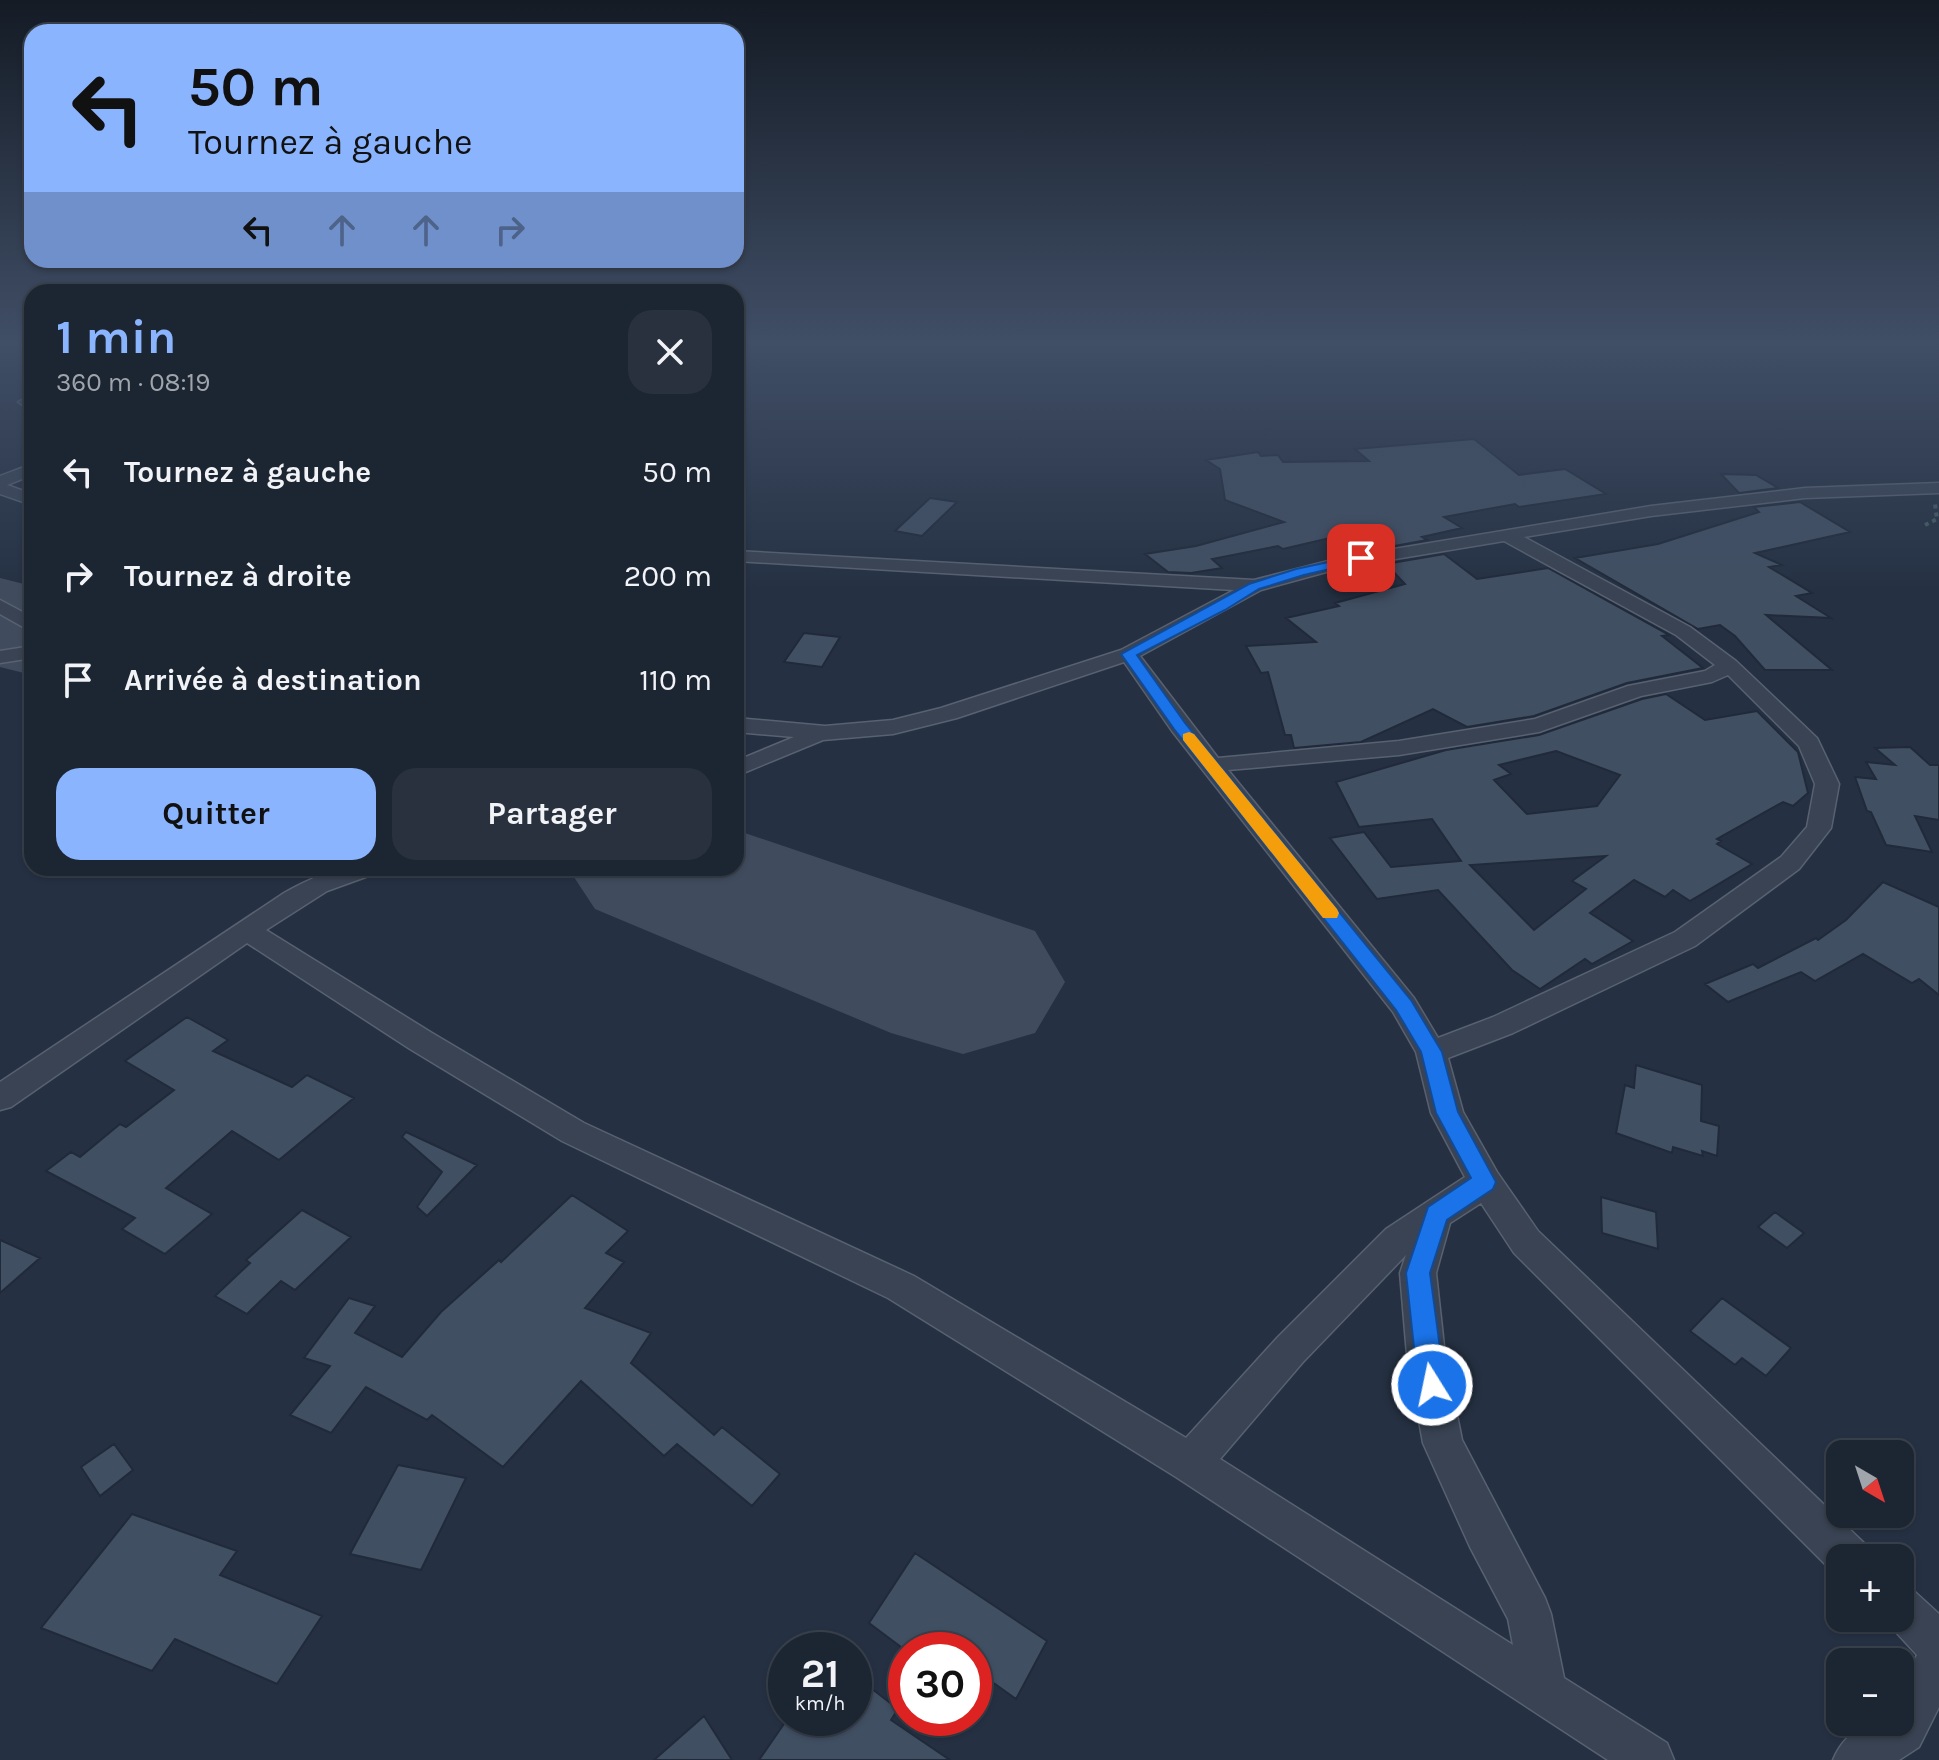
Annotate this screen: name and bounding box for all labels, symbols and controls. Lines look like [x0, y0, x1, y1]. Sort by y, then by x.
text: 50 m [188, 54, 323, 119]
icon: left [56, 56, 160, 160]
text: Tournez à gauche [188, 121, 473, 163]
icon: left [236, 208, 280, 252]
icon: ahead [320, 208, 364, 252]
icon: ahead [404, 208, 448, 252]
icon: right [488, 208, 532, 252]
text: 1 min [56, 309, 176, 365]
button: close [628, 310, 712, 394]
text: 360 m · 08:19 [56, 367, 210, 398]
icon: left [56, 450, 100, 494]
text: Tournez à gauche [124, 454, 371, 490]
text: 50 m [642, 454, 712, 490]
pin [1327, 524, 1395, 592]
icon: arrive [1339, 536, 1383, 580]
icon: right [56, 554, 100, 598]
text: Tournez à droite [124, 558, 352, 594]
text: 200 m [624, 558, 712, 594]
icon: arrive [56, 658, 100, 702]
text: Arrivée à destination [124, 662, 422, 698]
text: 110 m [639, 662, 712, 698]
button: Quitter [56, 768, 376, 860]
button: Partager [392, 768, 712, 860]
position arrow [1390, 1343, 1474, 1427]
north arrow [1826, 1440, 1914, 1528]
map controls [1826, 1440, 1914, 1736]
button: + [1826, 1544, 1914, 1632]
speed limit sign: 30 [888, 1632, 992, 1736]
button: − [1826, 1648, 1914, 1736]
text: 21 [801, 1650, 839, 1697]
text: km/h [795, 1692, 845, 1715]

